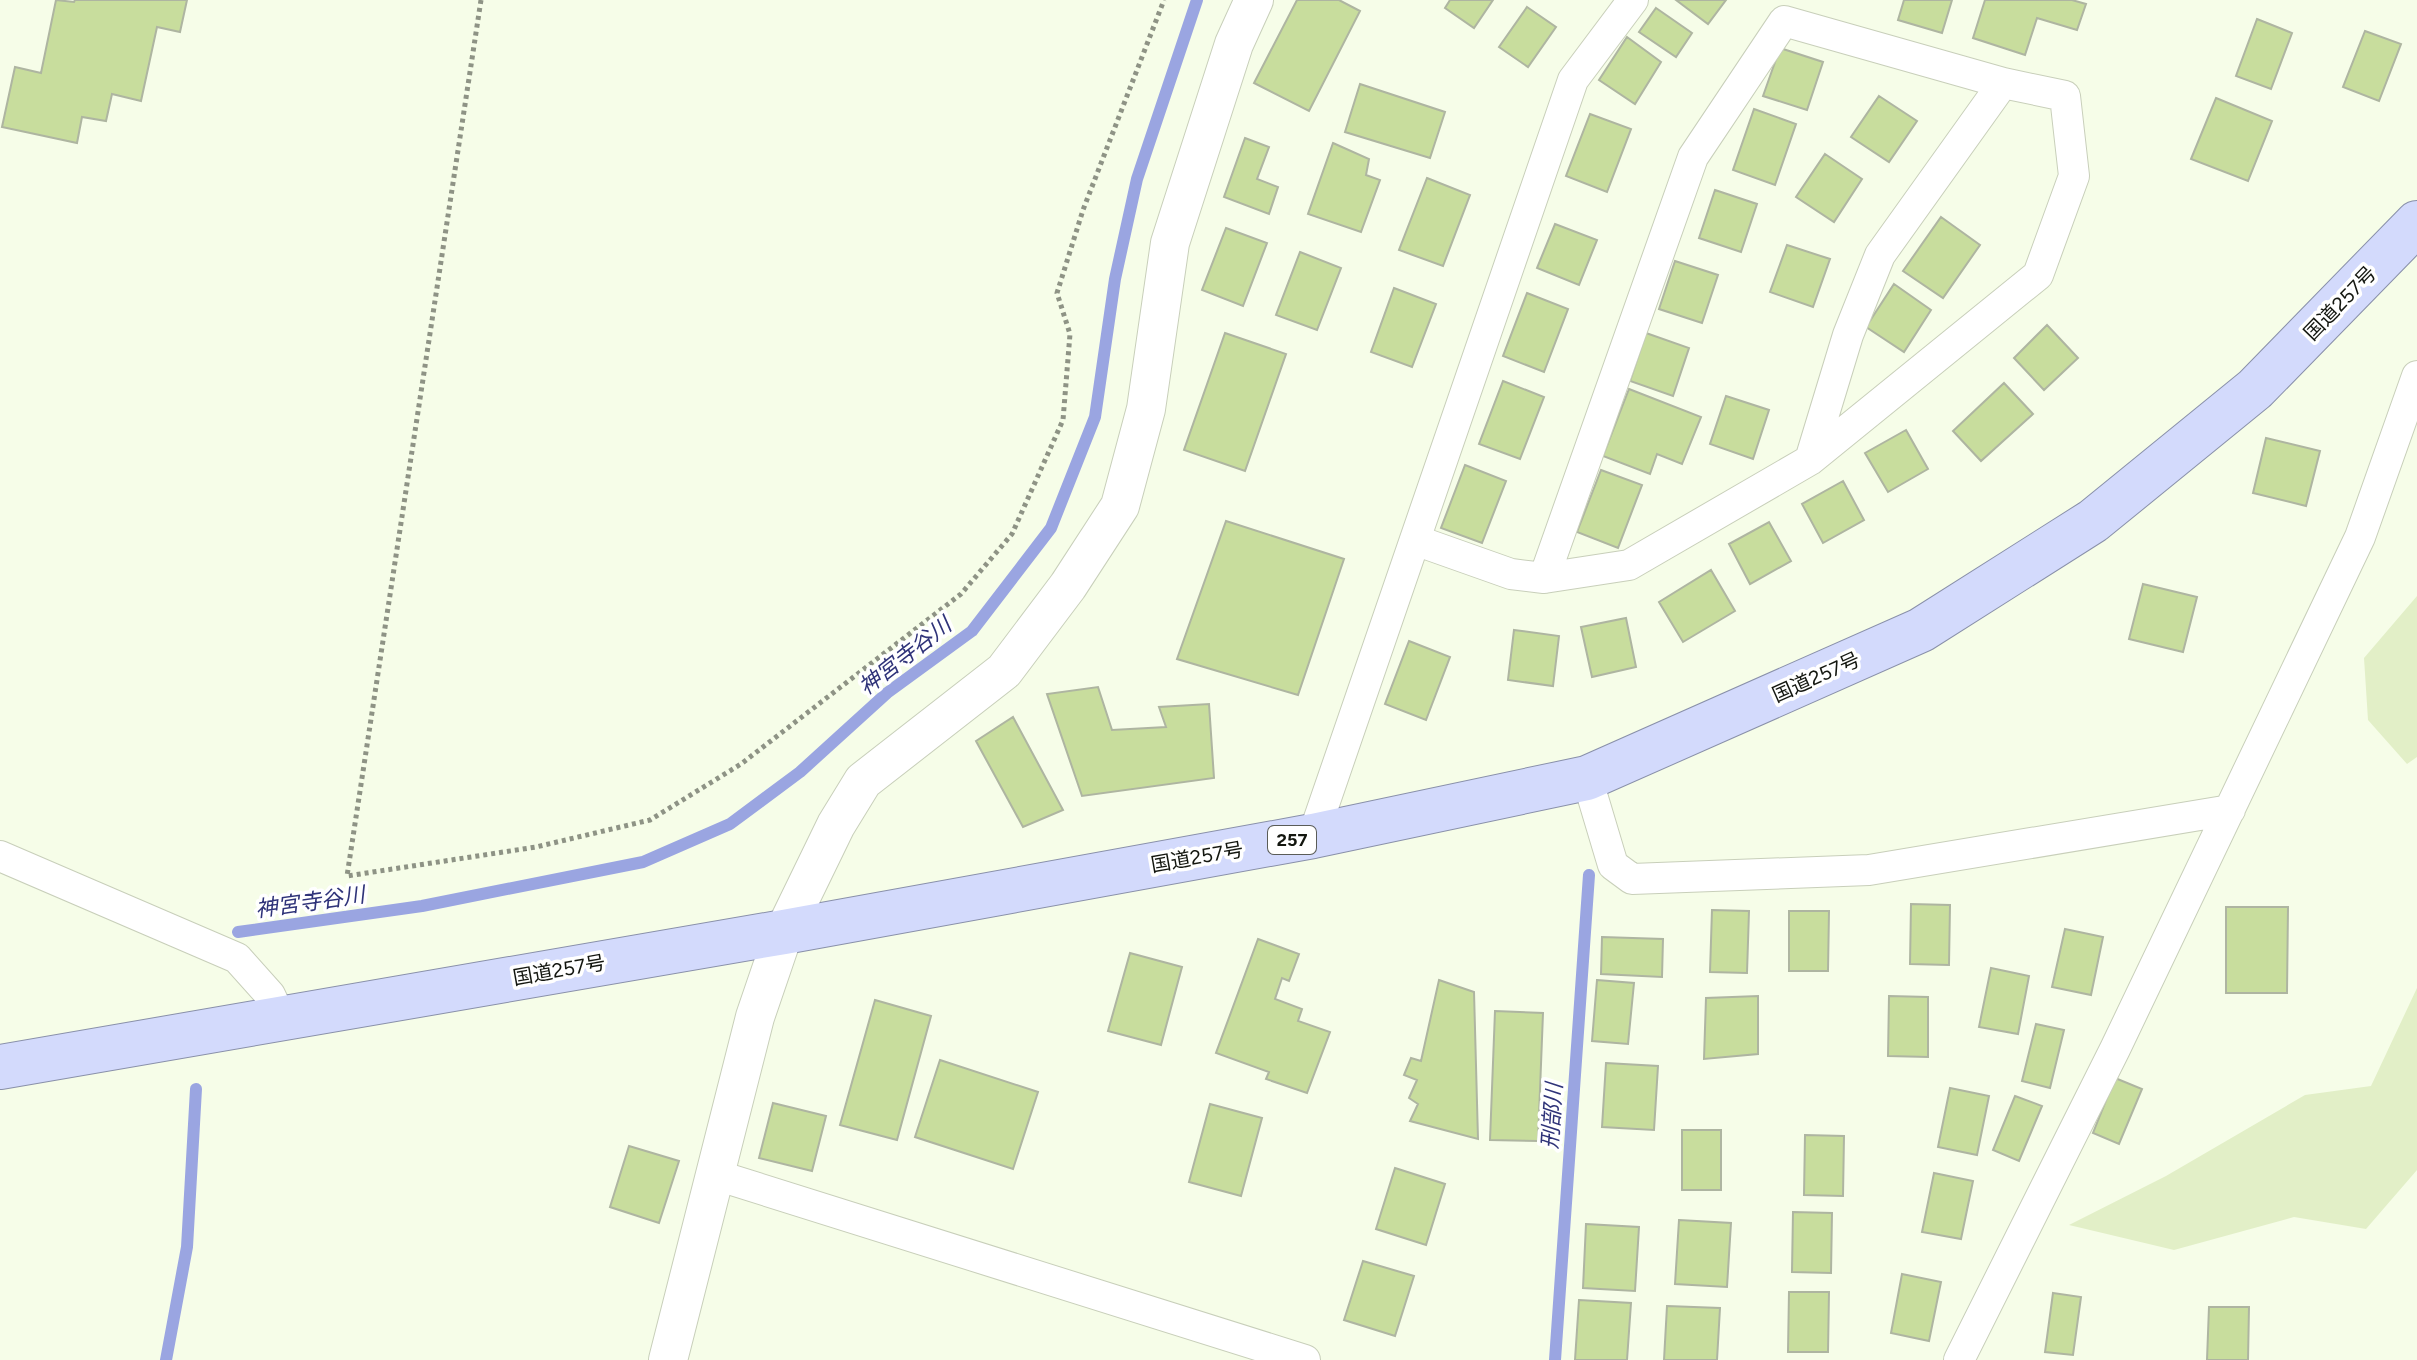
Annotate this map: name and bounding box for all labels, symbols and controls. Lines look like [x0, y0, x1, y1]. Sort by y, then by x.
street label: 国道257号 [2299, 261, 2381, 345]
water label: 神宮寺谷川 [853, 610, 958, 701]
street label: 国道257号 [1768, 647, 1864, 707]
road number: 257 [1268, 826, 1316, 854]
street label: 国道257号 [1149, 837, 1245, 877]
water label: 神宮寺谷川 [254, 881, 368, 923]
street label: 国道257号 [511, 950, 607, 990]
water label: 刑部川 [1536, 1080, 1568, 1150]

